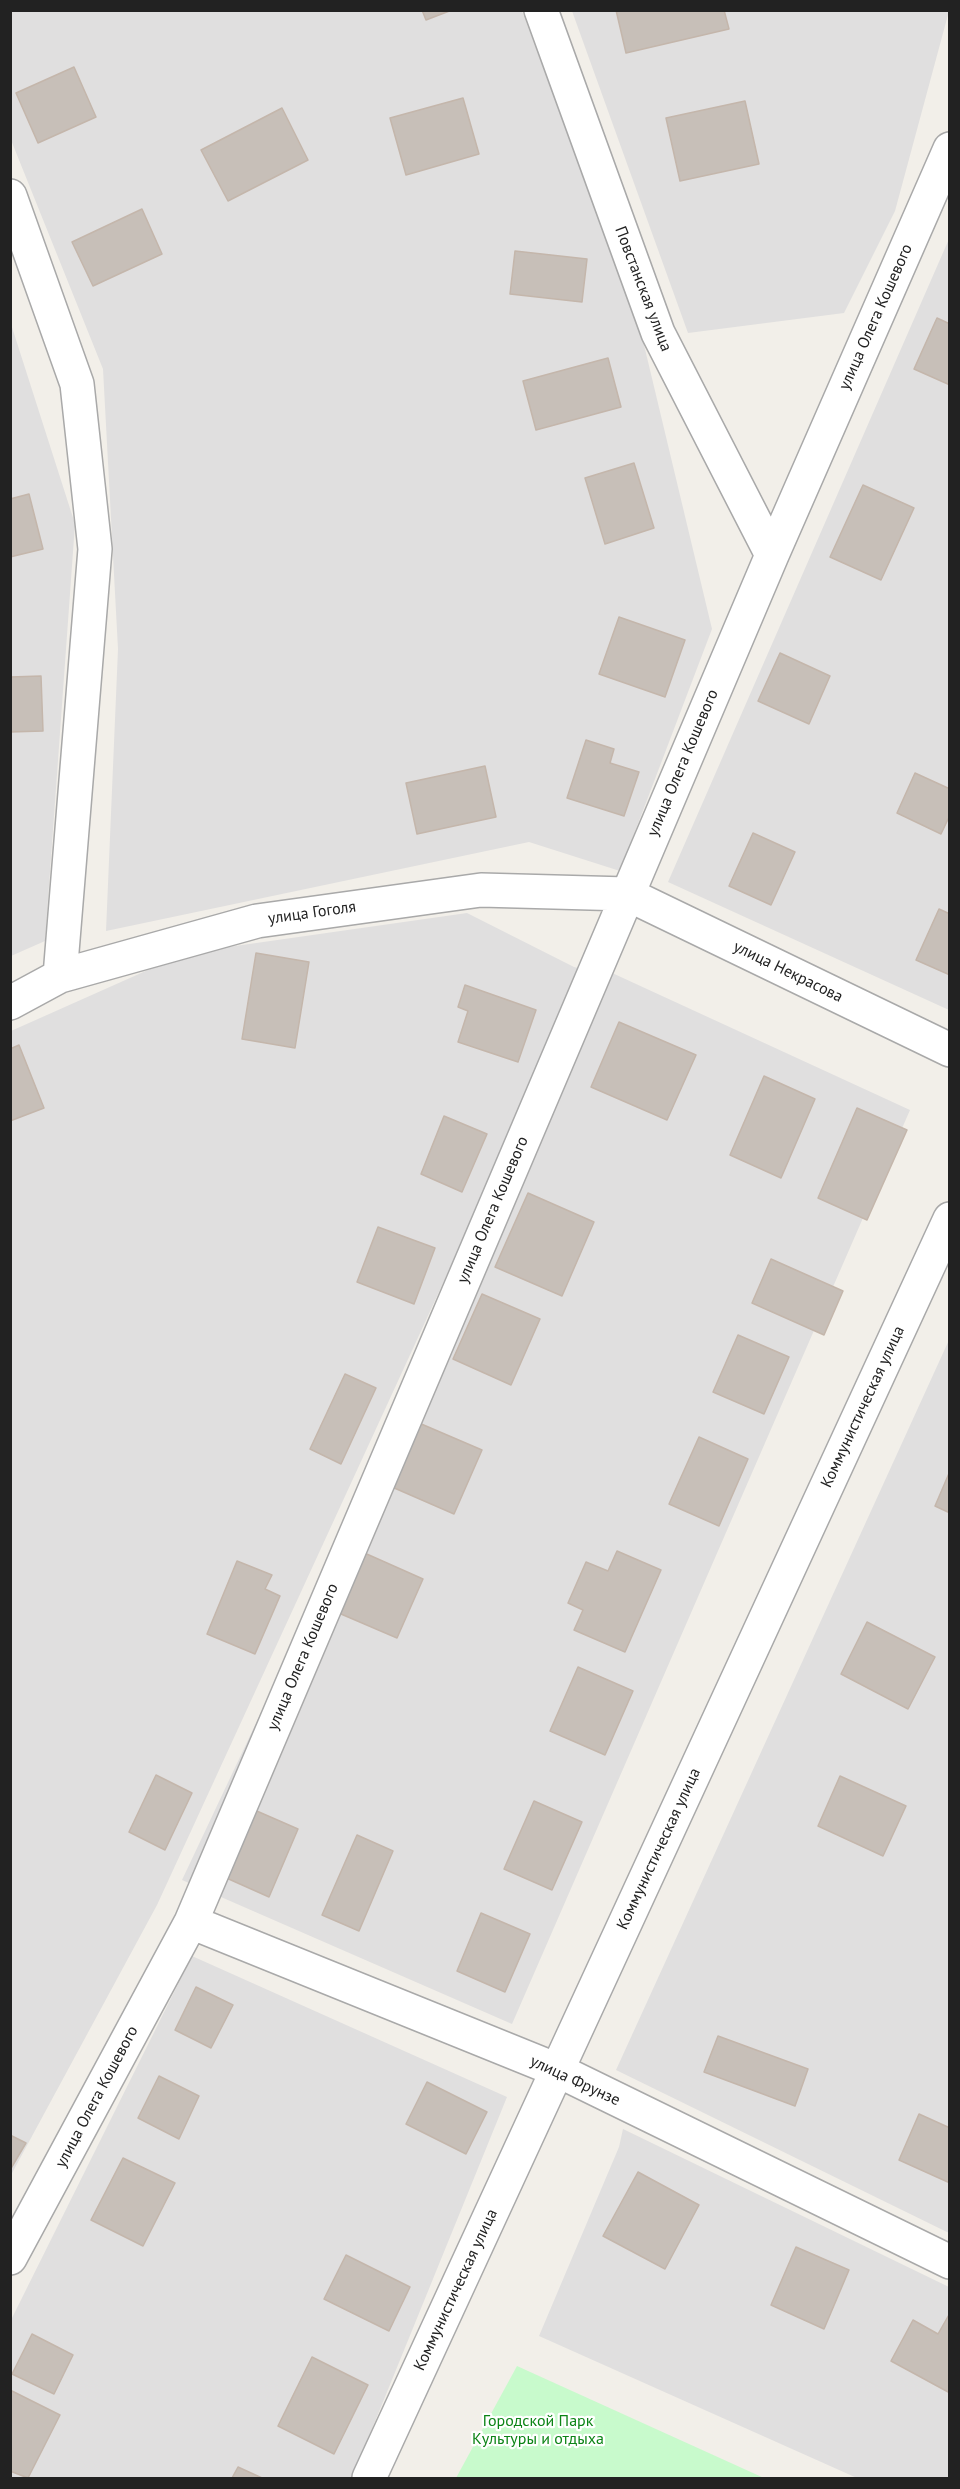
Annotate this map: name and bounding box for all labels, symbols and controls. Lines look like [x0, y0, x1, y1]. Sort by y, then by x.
street label: Повстанская улица [610, 224, 676, 354]
street label: улица Олега Кошевого [835, 241, 917, 393]
street label: улица Олега Кошевого [643, 687, 723, 839]
street label: улица Гоголя [267, 897, 357, 929]
street label: улица Некрасова [730, 937, 846, 1007]
street label: улица Олега Кошевого [453, 1134, 533, 1286]
street label: Коммунистическая улица [817, 1323, 909, 1491]
street label: улица Олега Кошевого [263, 1581, 343, 1733]
street label: Коммунистическая улица [613, 1765, 705, 1933]
street label: улица Олега Кошевого [52, 2023, 142, 2171]
street label: улица Фрунзе [527, 2052, 623, 2110]
street label: Коммунистическая улица [410, 2206, 502, 2374]
park label: Городской Парк Культуры и отдыха [472, 2411, 604, 2449]

